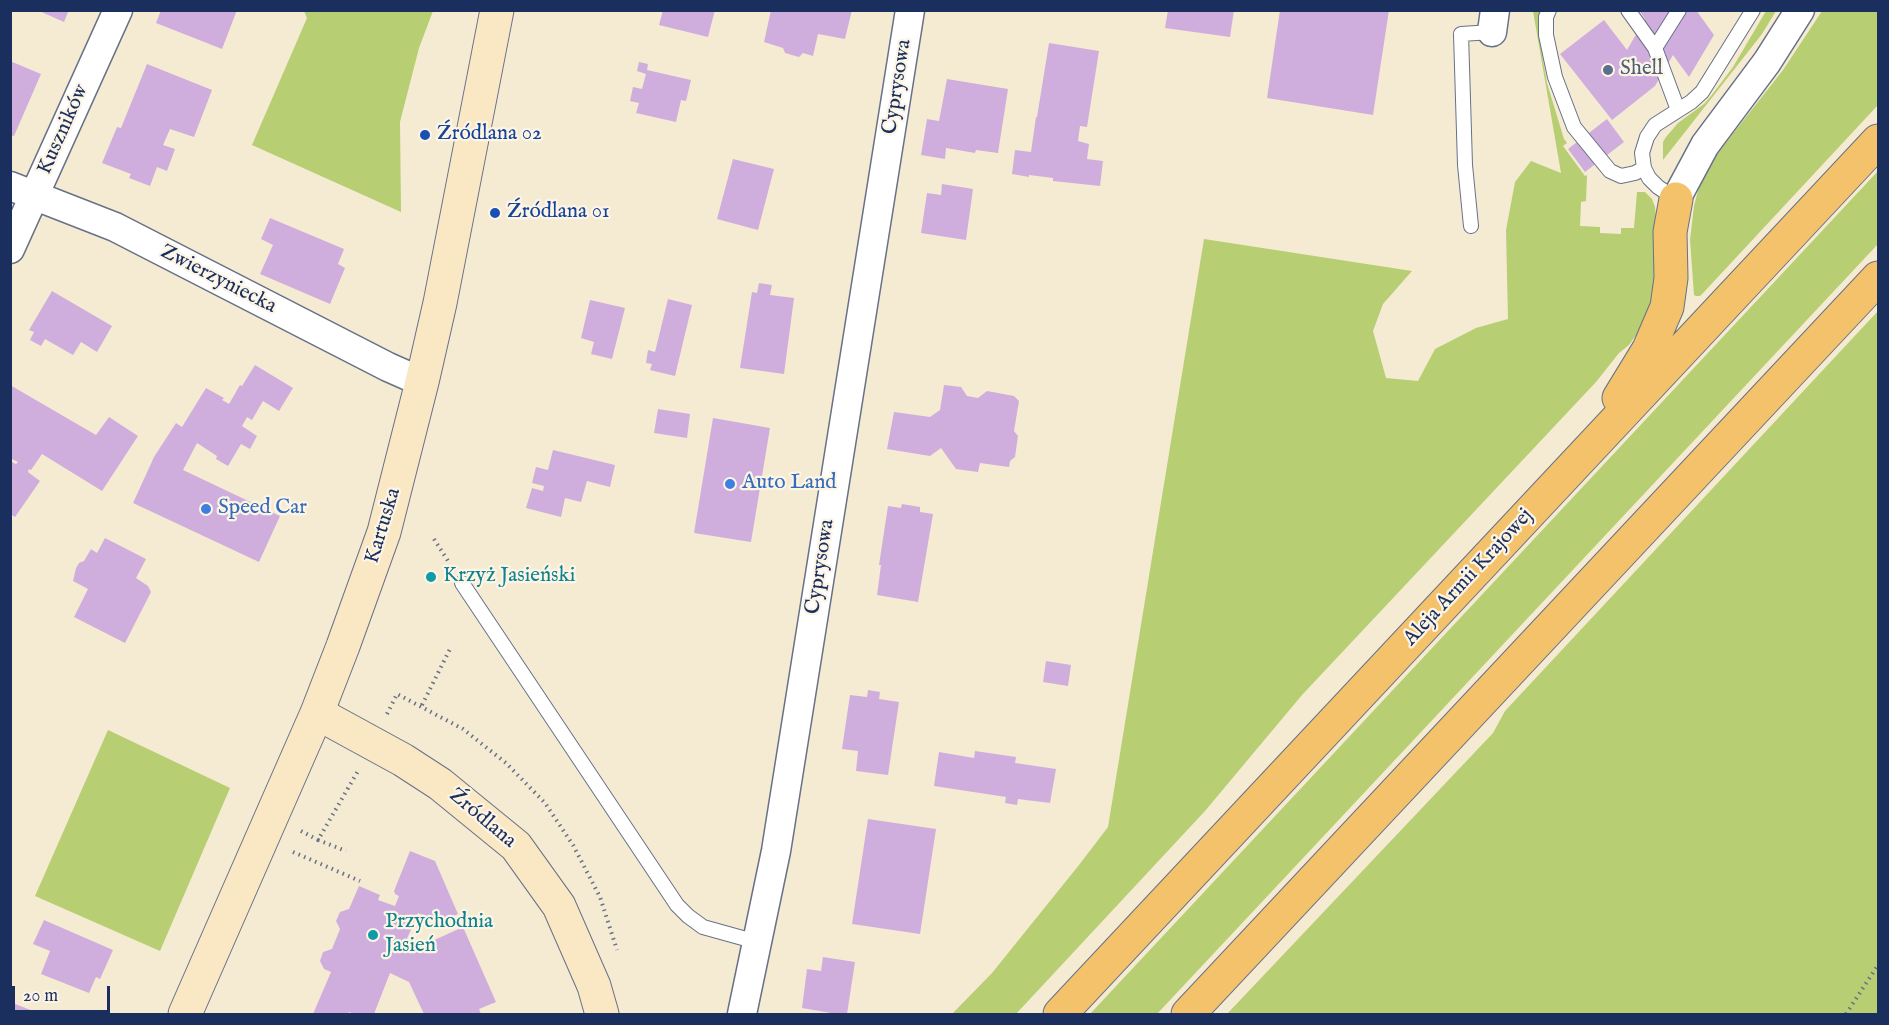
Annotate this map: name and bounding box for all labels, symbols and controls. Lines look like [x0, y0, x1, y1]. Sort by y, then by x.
street label: Cyprysowa [878, 38, 918, 136]
place label: Shell [1620, 57, 1663, 83]
marker: Shell [1601, 63, 1615, 77]
street label: Kuszników [33, 81, 95, 179]
place label: Źródlana 02 [437, 122, 542, 148]
marker: Źródlana 02 [418, 128, 432, 142]
place label: Źródlana 01 [507, 200, 610, 226]
marker: Źródlana 01 [488, 206, 502, 220]
street label: Zwierzyniecka [156, 240, 280, 320]
place label: Auto Land [742, 471, 837, 497]
marker: Auto Land [723, 477, 737, 491]
street label: Kartuska [361, 485, 407, 567]
place label: Speed Car [218, 496, 307, 522]
marker: Speed Car [199, 502, 213, 516]
street label: Aleja Armii Krajowej [1399, 504, 1539, 652]
street label: Cyprysowa [801, 518, 841, 616]
place label: Krzyż Jasieński [443, 564, 575, 590]
marker: Krzyż Jasieński [424, 570, 438, 584]
street label: Źródlana [443, 784, 521, 854]
place label: Przychodnia Jasień [385, 910, 493, 960]
marker: Przychodnia Jasień [366, 928, 380, 942]
scale bar [15, 974, 112, 1012]
text: 20 m [23, 985, 58, 1008]

